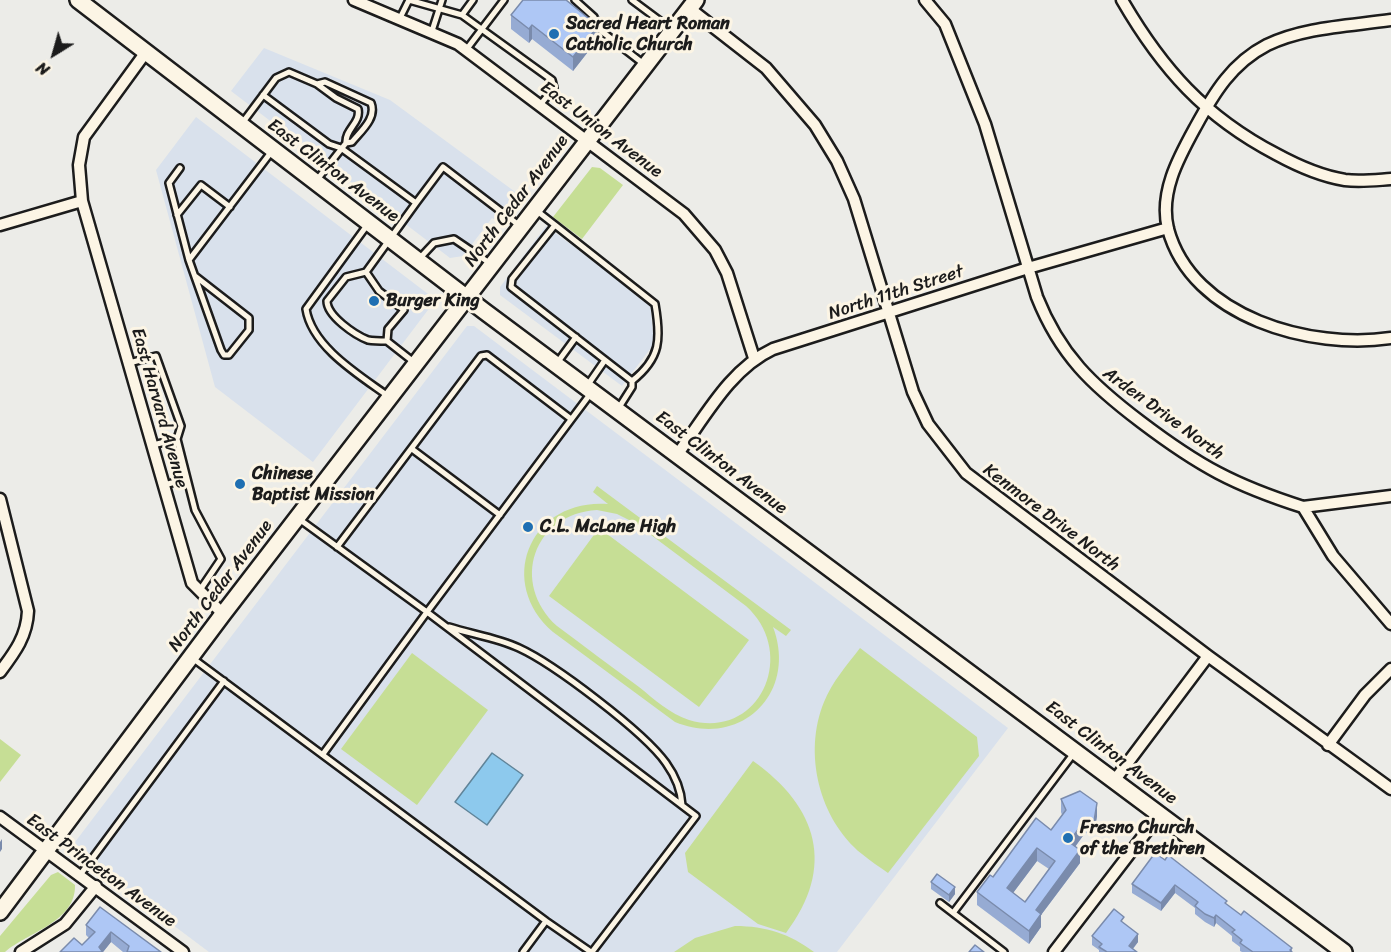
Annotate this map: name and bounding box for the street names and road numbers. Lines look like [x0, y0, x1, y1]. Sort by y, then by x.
street label: East Union Avenue [536, 77, 666, 183]
street label: East Clinton Avenue [263, 114, 403, 228]
street label: North Cedar Avenue [460, 131, 574, 271]
street label: North 11th Street [826, 261, 966, 325]
street label: East Harvard Avenue [126, 326, 192, 490]
street label: Arden Drive North [1098, 363, 1228, 465]
street label: East Clinton Avenue [651, 406, 791, 520]
street label: Kenmore Drive North [978, 460, 1124, 576]
street label: North Cedar Avenue [164, 516, 278, 656]
street label: East Clinton Avenue [1041, 696, 1181, 810]
street label: East Princeton Avenue [22, 809, 180, 933]

